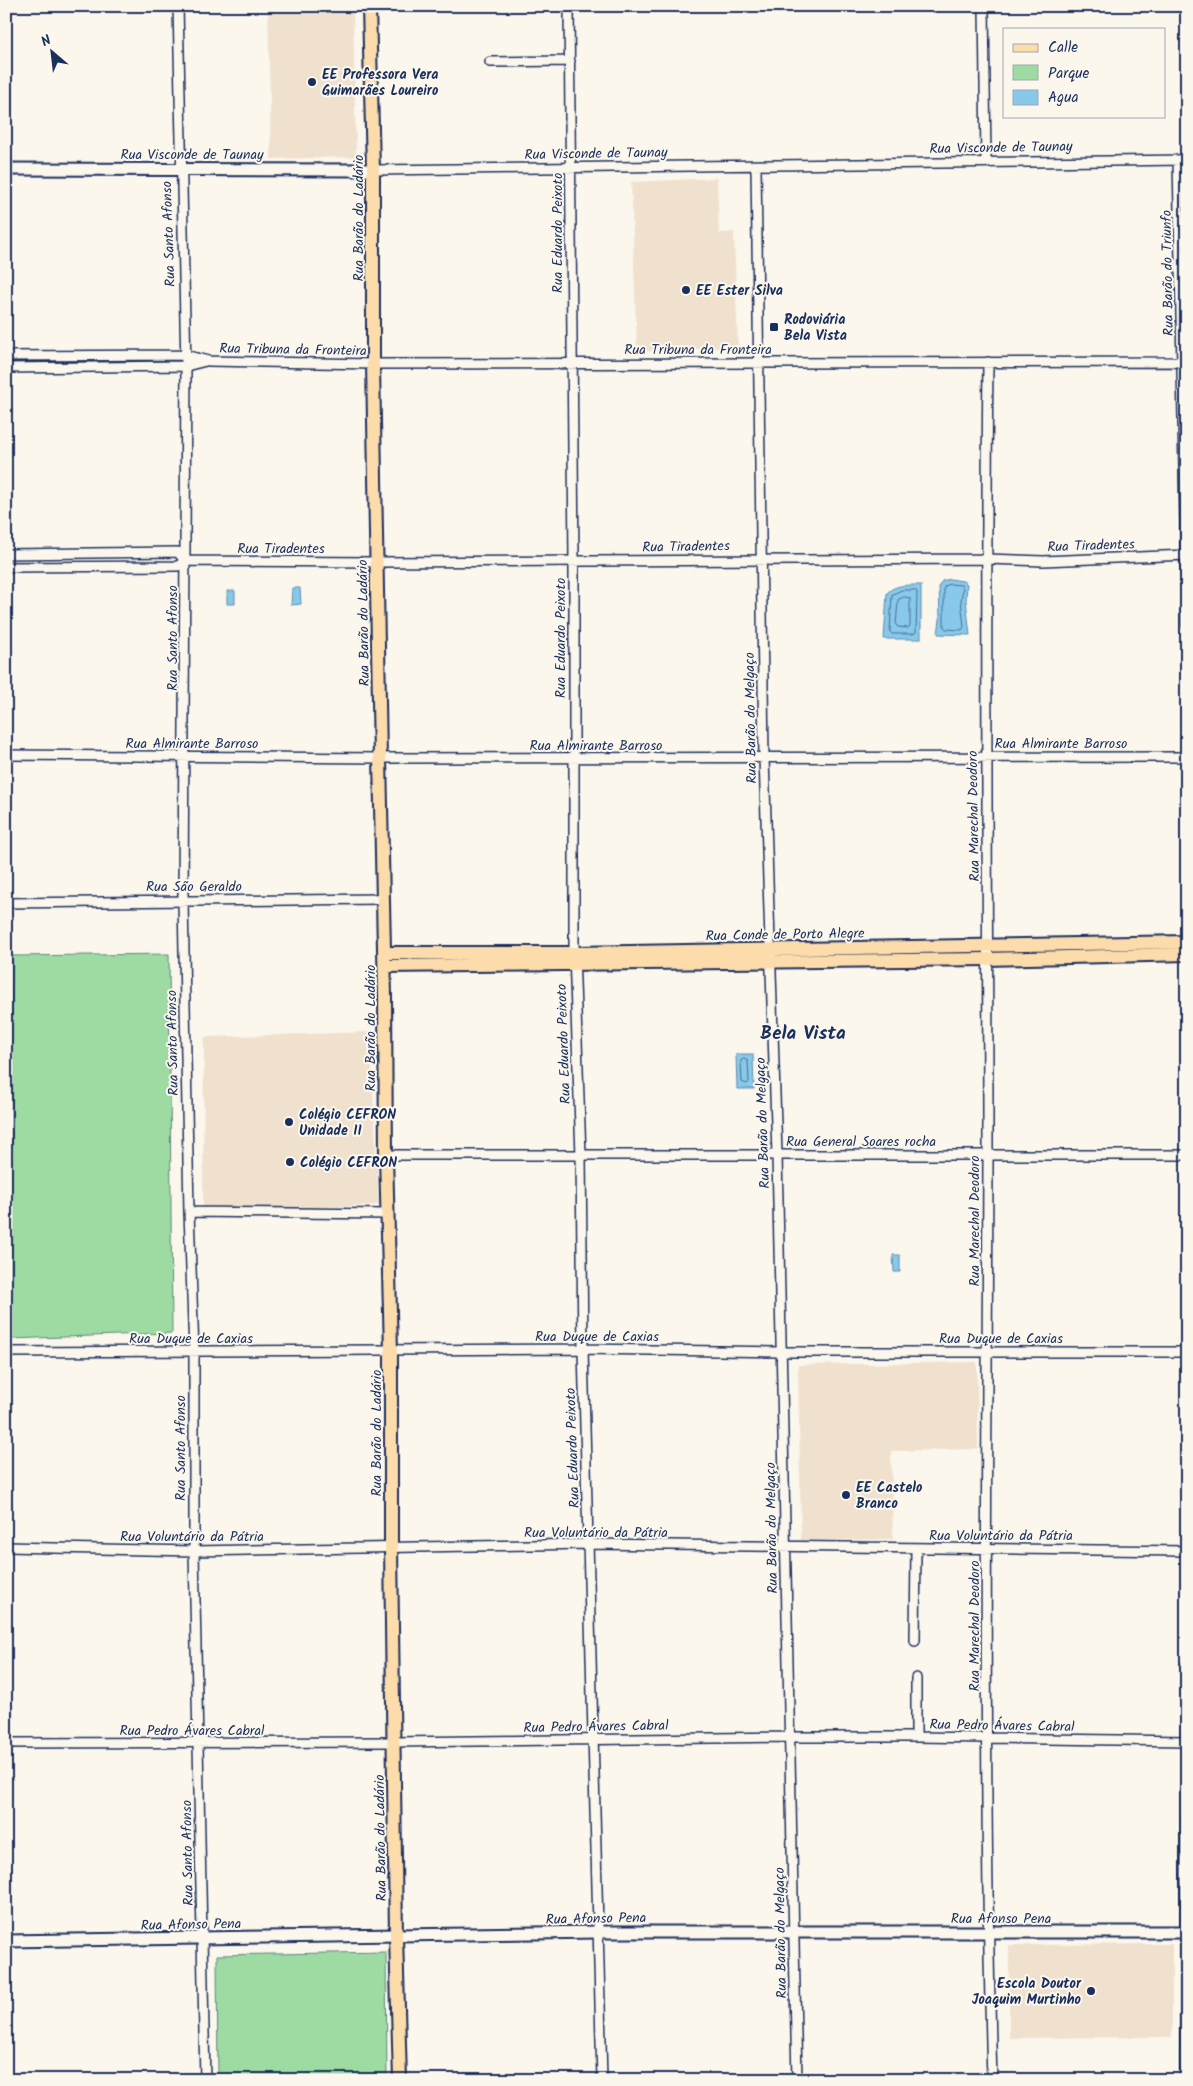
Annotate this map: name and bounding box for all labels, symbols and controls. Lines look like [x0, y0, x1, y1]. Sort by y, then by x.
north arrow [28, 28, 78, 78]
legend [1003, 28, 1166, 118]
text: N [37, 30, 56, 53]
text: Calle [1048, 36, 1078, 60]
text: Parque [1048, 62, 1089, 86]
place label: EE Professora Vera Guimarães Loureiro [322, 64, 439, 102]
marker: EE Professora Vera Guimarães Loureiro [306, 76, 318, 88]
text: Agua [1048, 86, 1079, 110]
street label: Rua Visconde de Taunay [929, 136, 1073, 160]
street label: Rua Visconde de Taunay [524, 142, 668, 166]
street label: Rua Visconde de Taunay [120, 144, 264, 166]
street label: Rua Barão do Ladário [348, 155, 370, 281]
street label: Rua Eduardo Peixoto [547, 173, 569, 293]
street label: Rua Santo Afonso [156, 181, 182, 287]
street label: Rua Barão do Triunfo [1156, 210, 1180, 336]
place label: EE Ester Silva [696, 280, 783, 302]
marker: EE Ester Silva [680, 284, 692, 296]
place label: Rodoviária Bela Vista [784, 309, 847, 347]
marker: Rodoviária Bela Vista [768, 321, 780, 333]
street label: Rua Tribuna da Fronteira [219, 338, 367, 362]
street label: Rua Tribuna da Fronteira [624, 339, 772, 361]
street label: Rua Tiradentes [1047, 533, 1135, 559]
street label: Rua Tiradentes [642, 535, 730, 559]
street label: Rua Tiradentes [237, 538, 325, 560]
street label: Rua Barão do Ladário [352, 559, 376, 687]
street label: Rua Eduardo Peixoto [550, 578, 572, 698]
street label: Rua Santo Afonso [162, 585, 184, 691]
street label: Rua Barão do Melgaço [739, 652, 763, 784]
street label: Rua Almirante Barroso [126, 733, 258, 755]
street label: Rua Almirante Barroso [995, 733, 1127, 755]
street label: Rua Almirante Barroso [530, 735, 662, 757]
street label: Rua Marechal Deodoro [962, 750, 986, 882]
street label: Rua São Geraldo [146, 876, 242, 898]
street label: Rua Conde de Porto Alegre [705, 923, 865, 947]
street label: Rua Barão do Ladário [360, 965, 382, 1091]
street label: Rua Eduardo Peixoto [551, 983, 577, 1105]
street label: Rua Santo Afonso [161, 990, 185, 1096]
district label: Bela Vista [760, 1019, 846, 1049]
street label: Rua Barão do Melgaço [750, 1057, 776, 1189]
place label: Colégio CEFRON Unidade II [299, 1104, 396, 1142]
marker: Colégio CEFRON Unidade II [283, 1116, 295, 1128]
street label: Rua General Soares rocha [786, 1131, 936, 1153]
place label: Colégio CEFRON [300, 1152, 397, 1174]
marker: Colégio CEFRON [284, 1156, 296, 1168]
street label: Rua Marechal Deodoro [964, 1156, 986, 1286]
street label: Rua Duque de Caxias [535, 1326, 659, 1348]
street label: Rua Duque de Caxias [129, 1328, 253, 1350]
street label: Rua Duque de Caxias [939, 1328, 1063, 1350]
street label: Rua Barão do Ladário [366, 1370, 388, 1496]
street label: Rua Eduardo Peixoto [560, 1387, 586, 1509]
street label: Rua Santo Afonso [170, 1395, 192, 1501]
street label: Rua Barão do Melgaço [760, 1462, 784, 1594]
place label: EE Castelo Branco [856, 1477, 923, 1515]
marker: EE Castelo Branco [840, 1489, 852, 1501]
street label: Rua Voluntário da Pátria [524, 1522, 668, 1544]
street label: Rua Voluntário da Pátria [929, 1525, 1073, 1547]
street label: Rua Voluntário da Pátria [120, 1526, 264, 1548]
street label: Rua Marechal Deodoro [964, 1561, 986, 1691]
street label: Rua Pedro Ávares Cabral [929, 1714, 1075, 1738]
street label: Rua Pedro Ávares Cabral [523, 1715, 669, 1739]
street label: Rua Pedro Ávares Cabral [120, 1720, 265, 1742]
street label: Rua Barão do Ladário [369, 1774, 393, 1902]
street label: Rua Santo Afonso [176, 1800, 200, 1906]
street label: Rua Barão do Melgaço [769, 1867, 793, 1999]
street label: Rua Afonso Pena [546, 1907, 646, 1931]
street label: Rua Afonso Pena [951, 1908, 1051, 1930]
street label: Rua Afonso Pena [141, 1913, 241, 1937]
place label: Escola Doutor Joaquim Murtinho [972, 1973, 1082, 2011]
marker: Escola Doutor Joaquim Murtinho [1085, 1985, 1097, 1997]

